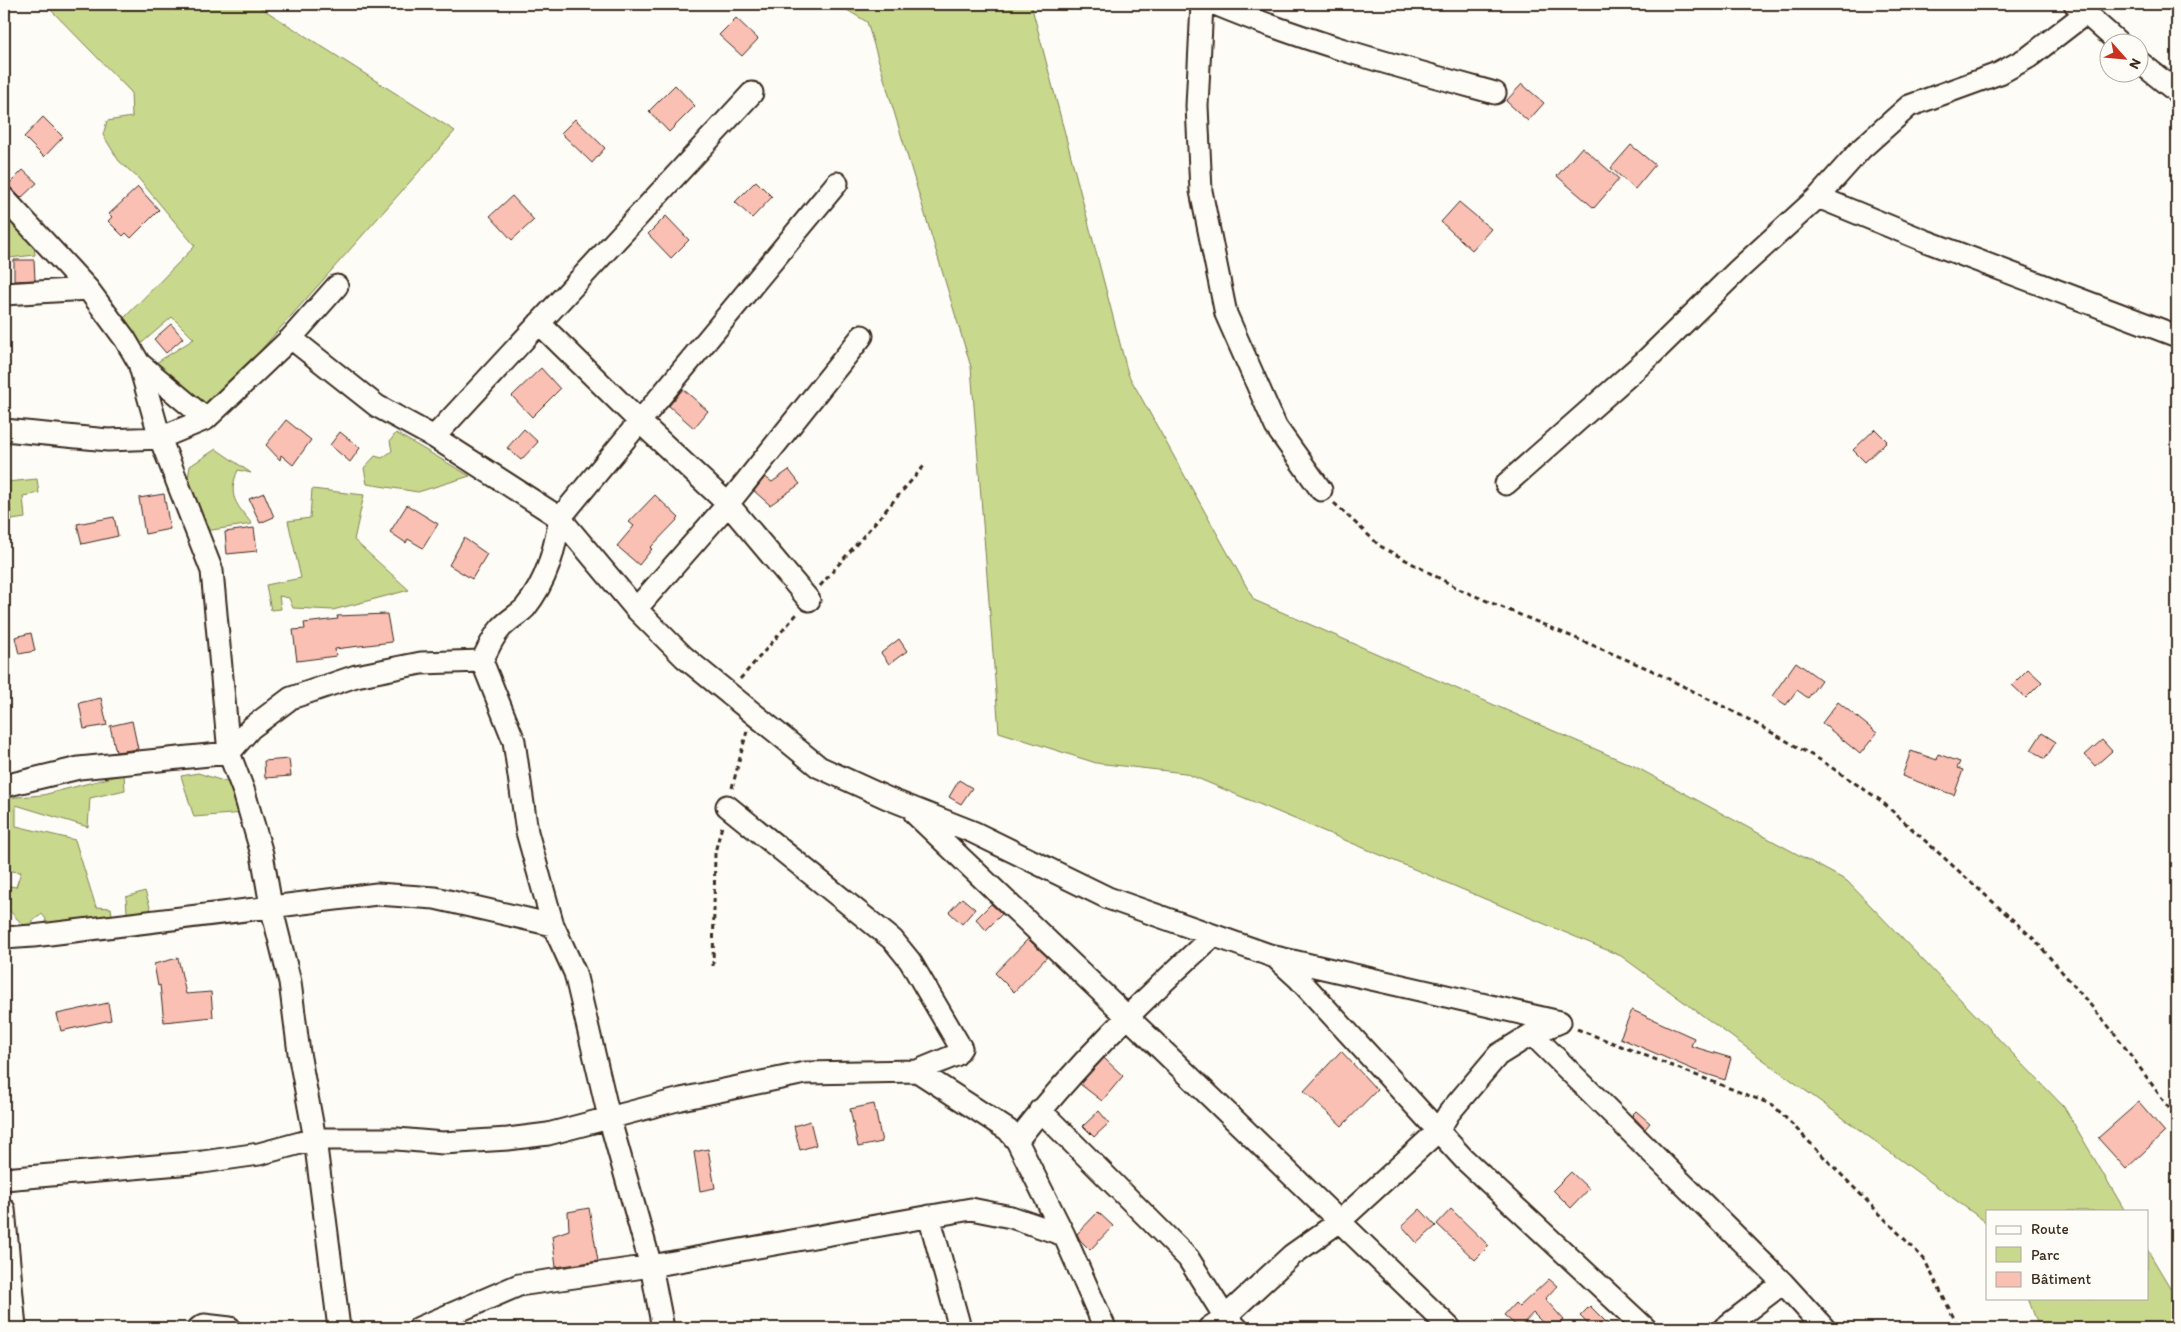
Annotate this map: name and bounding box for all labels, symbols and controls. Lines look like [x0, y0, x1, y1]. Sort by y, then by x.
north arrow [2098, 32, 2148, 82]
text: N [2125, 56, 2145, 72]
legend [1986, 1210, 2148, 1300]
text: Route [2031, 1220, 2069, 1238]
text: Parc [2031, 1246, 2060, 1264]
text: Bâtiment [2031, 1270, 2092, 1288]

